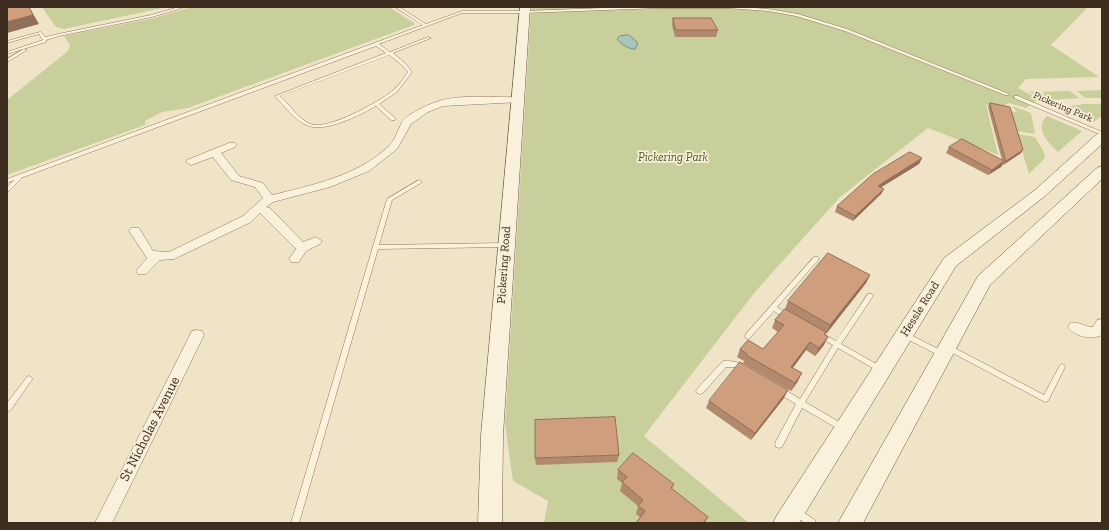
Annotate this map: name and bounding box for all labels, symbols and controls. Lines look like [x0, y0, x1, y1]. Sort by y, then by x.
street label: Pickering Park [1032, 89, 1094, 125]
park label: Pickering Park [638, 151, 708, 165]
street label: Pickering Road [494, 226, 514, 304]
street label: Hessle Road [897, 279, 943, 339]
street label: St Nicholas Avenue [116, 374, 184, 484]

